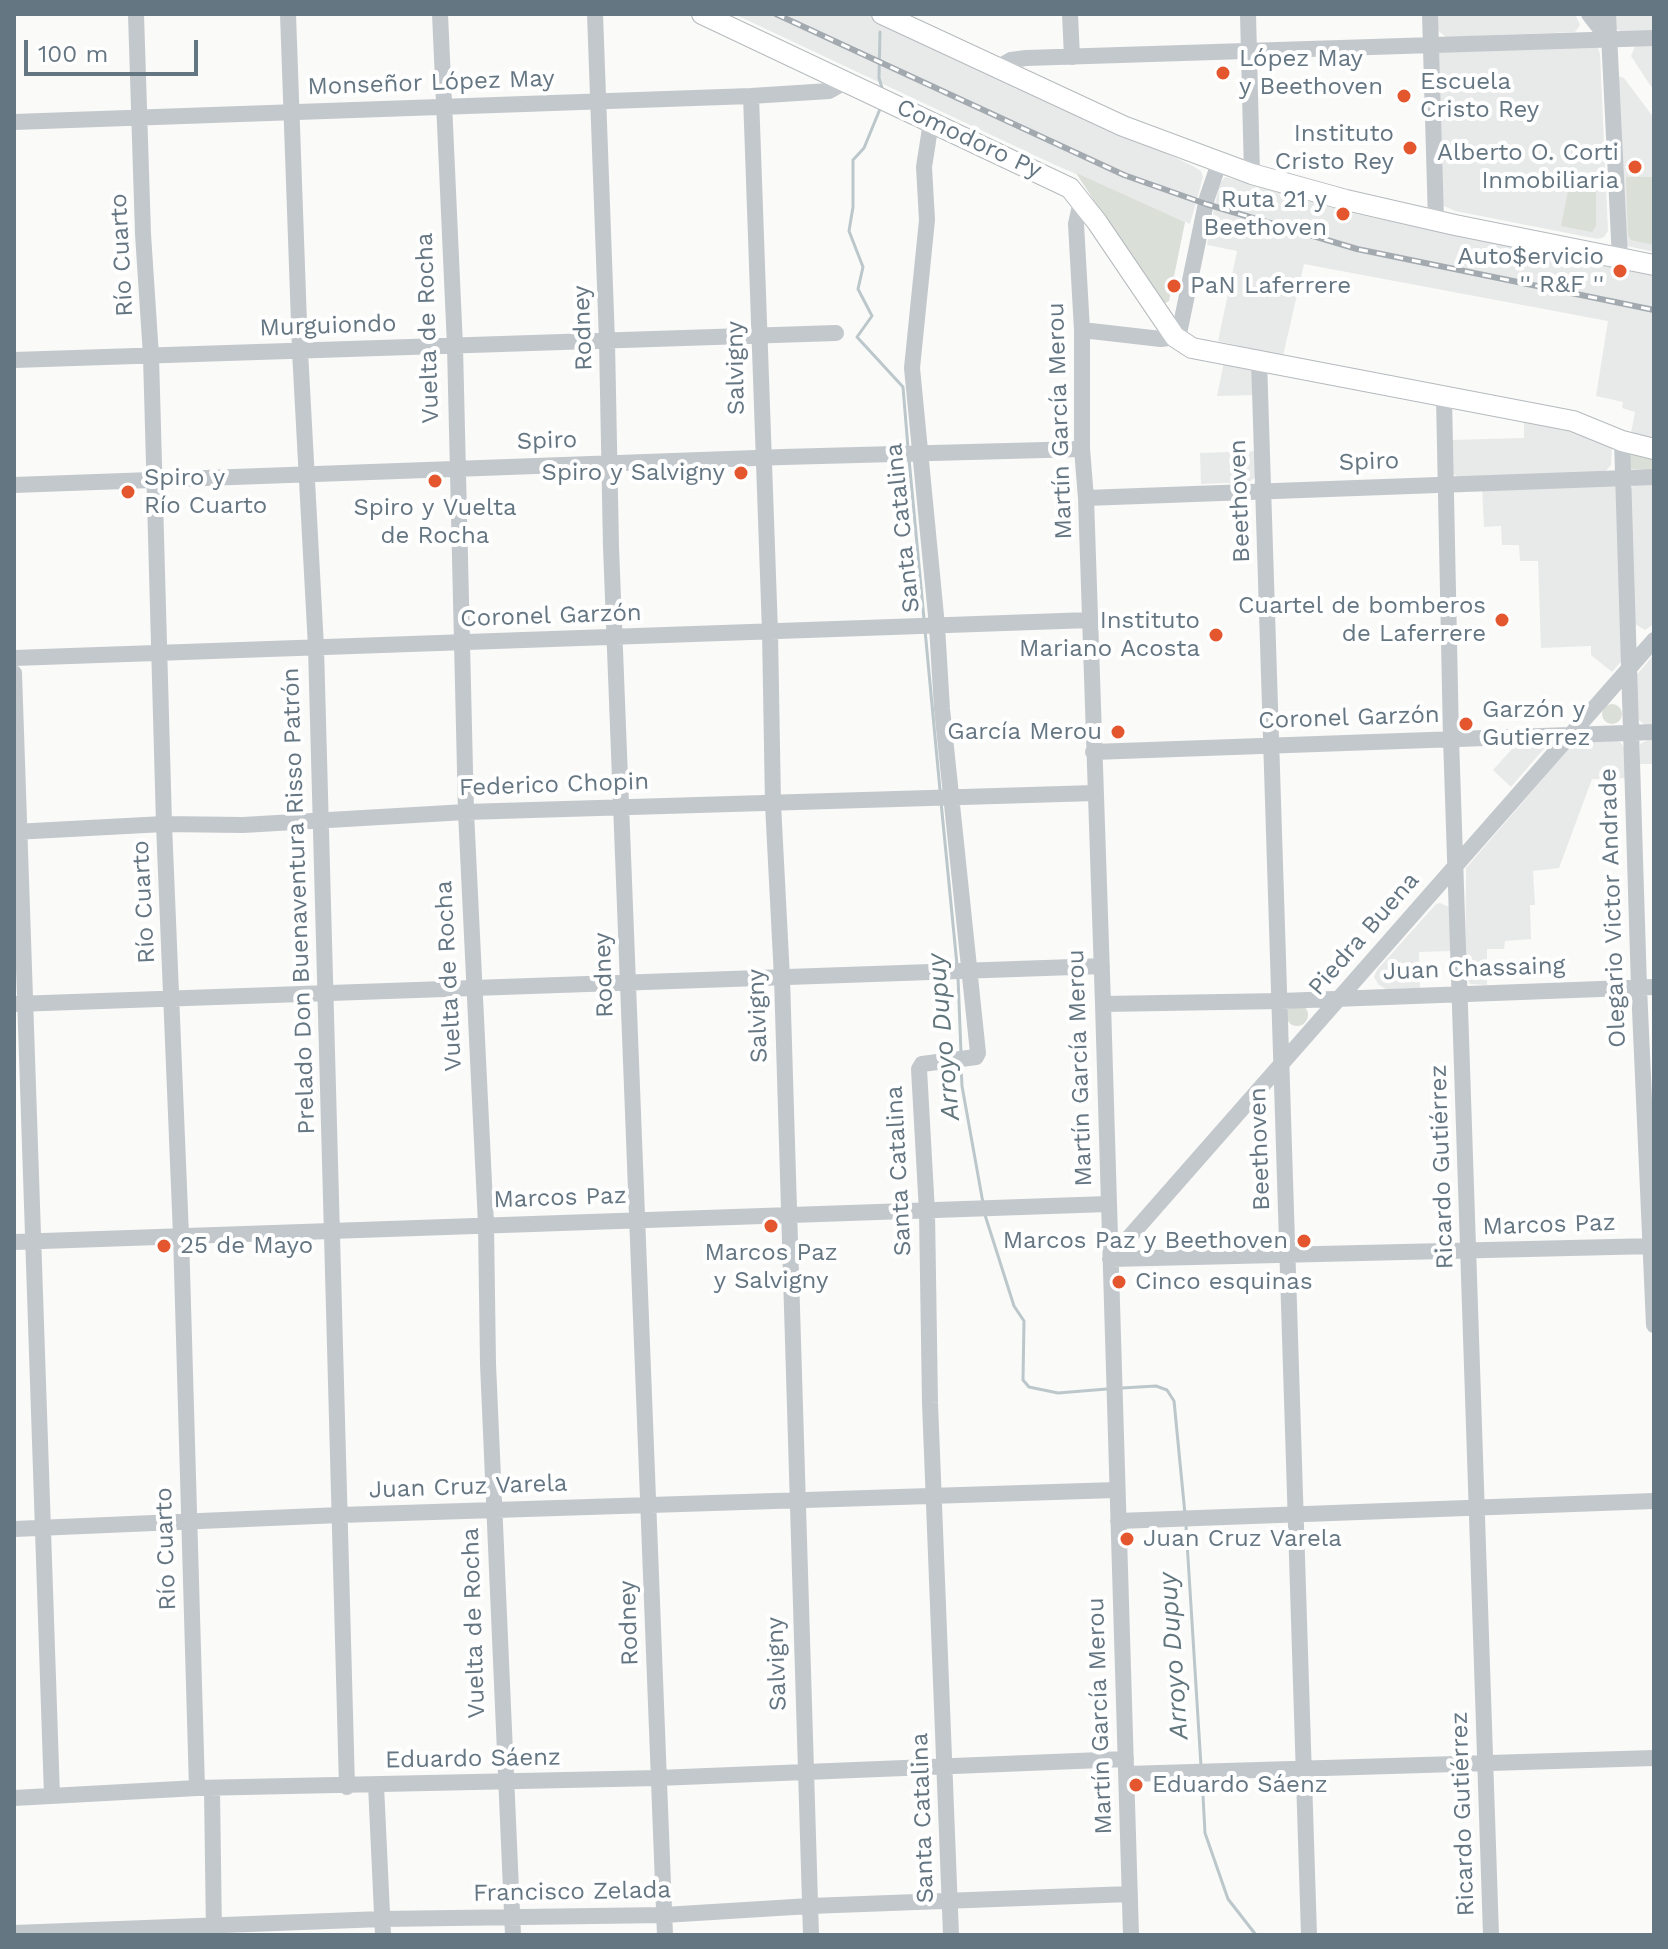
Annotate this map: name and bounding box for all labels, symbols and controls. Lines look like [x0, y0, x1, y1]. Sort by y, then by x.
scale bar [28, 24, 202, 74]
text: 100 m [38, 40, 108, 68]
place label: López May y Beethoven [1239, 45, 1383, 101]
street label: Monseñor López May [307, 64, 555, 102]
marker: López May y Beethoven [1214, 64, 1232, 82]
place label: Escuela Cristo Rey [1420, 68, 1539, 124]
marker: Escuela Cristo Rey [1395, 87, 1413, 105]
street label: Comodoro Py [892, 93, 1046, 185]
place label: Instituto Cristo Rey [1275, 120, 1394, 176]
marker: Instituto Cristo Rey [1401, 139, 1419, 157]
place label: Alberto O. Corti Inmobiliaria [1437, 139, 1619, 195]
marker: Alberto O. Corti Inmobiliaria [1626, 158, 1644, 176]
place label: Ruta 21 y Beethoven [1203, 186, 1327, 242]
street label: Río Cuarto [104, 193, 140, 317]
marker: Ruta 21 y Beethoven [1334, 205, 1352, 223]
street label: Vuelta de Rocha [410, 232, 446, 424]
place label: Auto$ervicio '' R&F '' [1458, 243, 1604, 299]
marker: Auto$ervicio '' R&F '' [1611, 262, 1629, 280]
place label: PaN Laferrere [1190, 272, 1351, 300]
marker: PaN Laferrere [1165, 277, 1183, 295]
street label: Rodney [567, 285, 599, 371]
street label: Martín García Merou [1041, 302, 1079, 540]
street label: Murguiondo [259, 309, 397, 343]
street label: Salvigny [721, 321, 751, 415]
street label: Spiro [516, 426, 578, 456]
street label: Beethoven [1223, 439, 1257, 563]
street label: Santa Catalina [880, 442, 926, 614]
street label: Spiro [1338, 447, 1400, 477]
place label: Spiro y Salvigny [542, 459, 725, 487]
place label: Spiro y Río Cuarto [144, 464, 267, 520]
marker: Spiro y Salvigny [732, 464, 750, 482]
marker: Spiro y Vuelta de Rocha [426, 472, 444, 490]
marker: Spiro y Río Cuarto [119, 483, 137, 501]
place label: Spiro y Vuelta de Rocha [353, 494, 517, 550]
place label: Cuartel de bomberos de Laferrere [1238, 592, 1486, 648]
street label: Coronel Garzón [460, 598, 642, 634]
place label: Instituto Mariano Acosta [1019, 607, 1200, 663]
marker: Cuartel de bomberos de Laferrere [1493, 611, 1511, 629]
marker: Instituto Mariano Acosta [1207, 626, 1225, 644]
street label: Prelado Don Buenaventura Risso Patrón [276, 667, 322, 1135]
place label: Garzón y Gutierrez [1482, 696, 1590, 752]
street label: Coronel Garzón [1258, 700, 1440, 736]
marker: Garzón y Gutierrez [1457, 715, 1475, 733]
place label: García Merou [947, 718, 1102, 746]
marker: García Merou [1109, 723, 1127, 741]
street label: Federico Chopin [458, 767, 650, 803]
street label: Olegario Victor Andrade [1594, 768, 1632, 1048]
street label: Río Cuarto [126, 840, 162, 964]
street label: Piedra Buena [1303, 866, 1425, 1002]
street label: Vuelta de Rocha [430, 880, 468, 1072]
street label: Rodney [588, 932, 620, 1018]
street label: Martín García Merou [1061, 949, 1099, 1187]
street label: Juan Chassaing [1382, 951, 1566, 987]
water label: Arroyo Dupuy [921, 952, 967, 1122]
street label: Salvigny [742, 968, 774, 1064]
street label: Ricardo Gutiérrez [1424, 1064, 1460, 1270]
street label: Santa Catalina [880, 1085, 918, 1257]
street label: Beethoven [1243, 1087, 1277, 1211]
street label: Marcos Paz [493, 1181, 627, 1215]
street label: Marcos Paz [1482, 1208, 1616, 1242]
marker: Marcos Paz y Salvigny [762, 1217, 780, 1235]
place label: Marcos Paz y Beethoven [1003, 1227, 1288, 1255]
place label: 25 de Mayo [180, 1232, 313, 1260]
marker: Marcos Paz y Beethoven [1295, 1232, 1313, 1250]
marker: 25 de Mayo [155, 1237, 173, 1255]
place label: Marcos Paz y Salvigny [704, 1239, 838, 1295]
place label: Cinco esquinas [1135, 1268, 1313, 1296]
marker: Cinco esquinas [1110, 1273, 1128, 1291]
street label: Juan Cruz Varela [368, 1469, 568, 1505]
street label: Río Cuarto [149, 1487, 183, 1611]
place label: Juan Cruz Varela [1143, 1525, 1342, 1553]
street label: Vuelta de Rocha [456, 1527, 492, 1719]
marker: Juan Cruz Varela [1118, 1530, 1136, 1548]
water label: Arroyo Dupuy [1153, 1571, 1195, 1741]
street label: Rodney [613, 1580, 645, 1666]
street label: Martín García Merou [1081, 1597, 1119, 1835]
street label: Salvigny [761, 1616, 793, 1712]
street label: Ricardo Gutiérrez [1445, 1711, 1481, 1917]
street label: Santa Catalina [906, 1732, 940, 1904]
street label: Eduardo Sáenz [385, 1743, 561, 1775]
place label: Eduardo Sáenz [1152, 1771, 1328, 1799]
marker: Eduardo Sáenz [1127, 1776, 1145, 1794]
street label: Francisco Zelada [473, 1876, 671, 1908]

